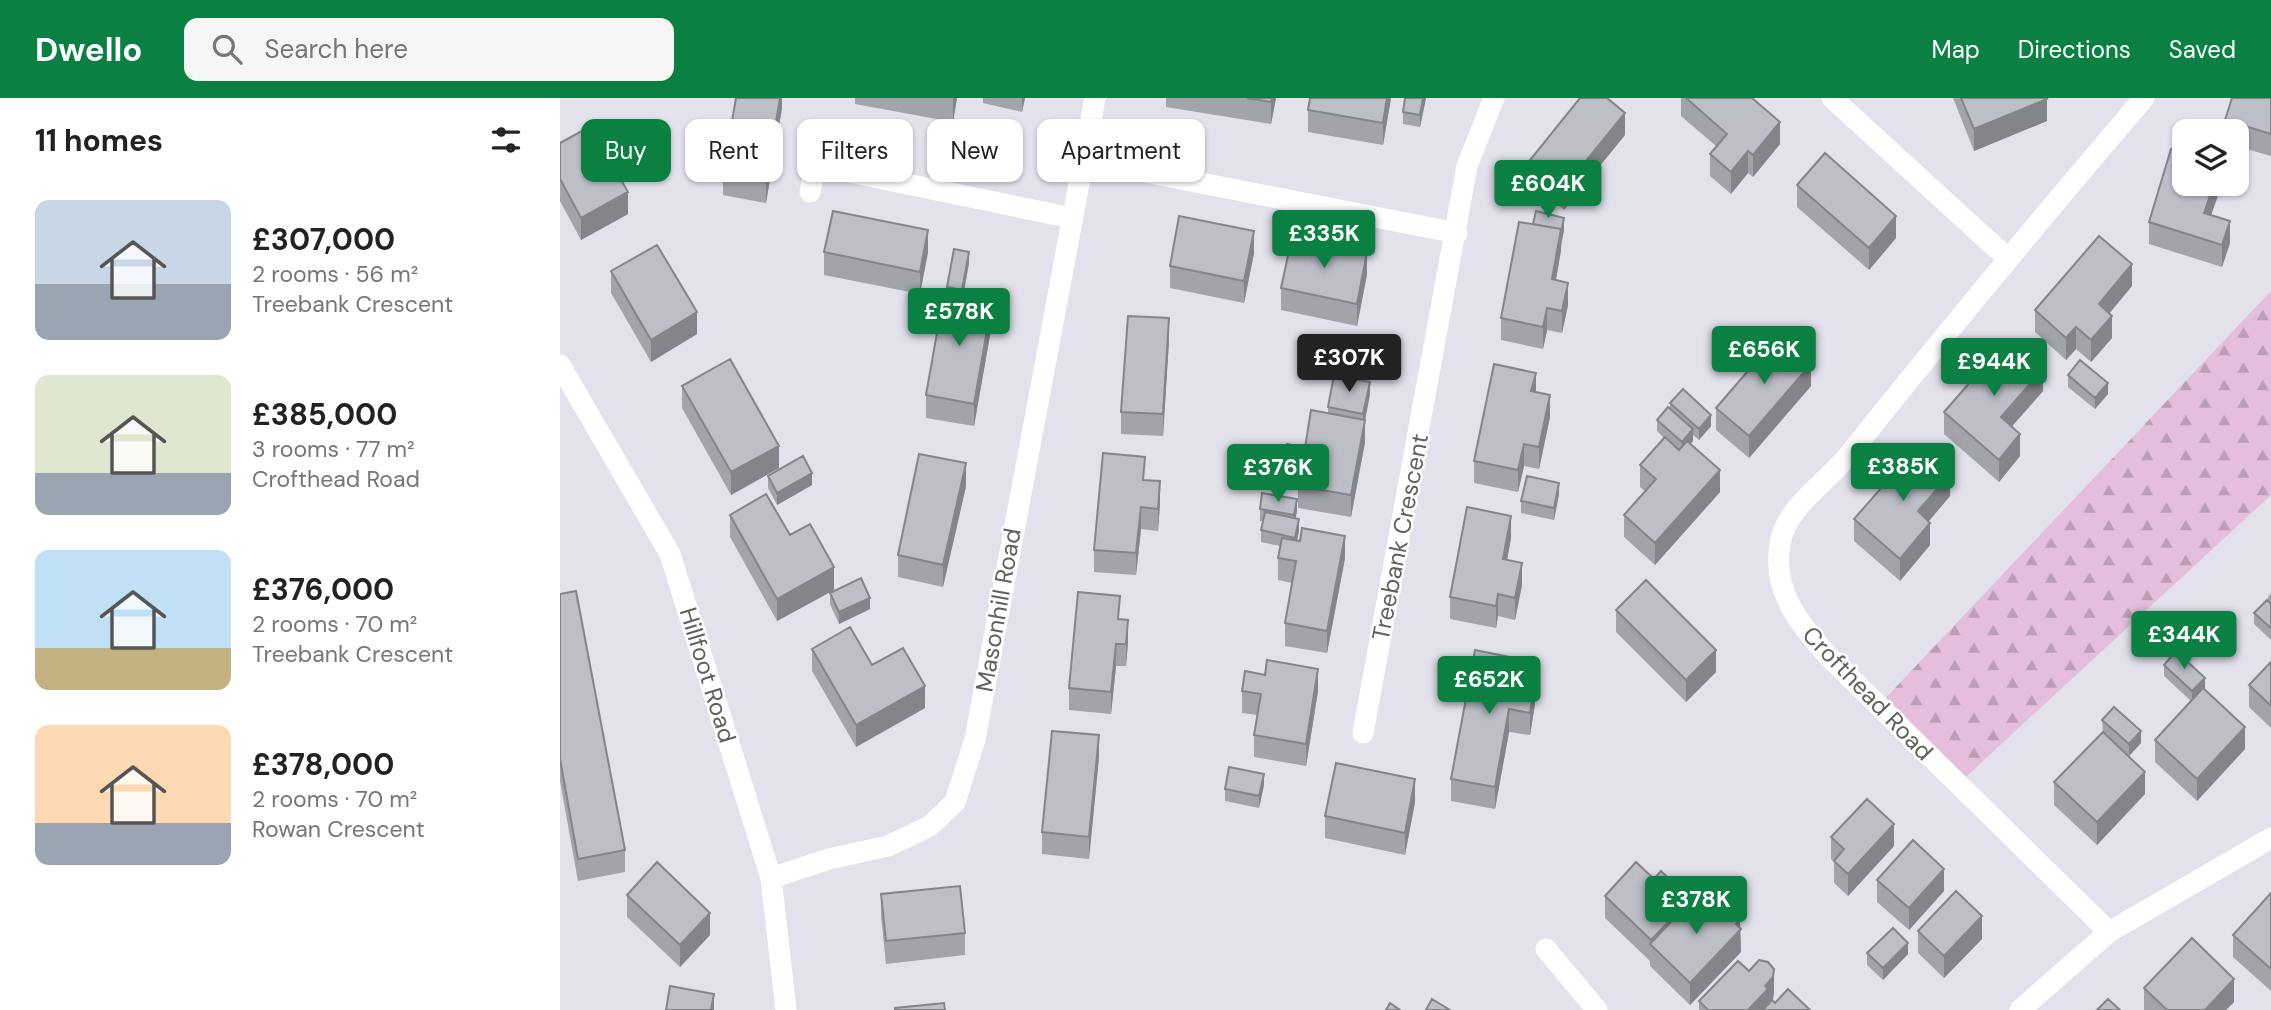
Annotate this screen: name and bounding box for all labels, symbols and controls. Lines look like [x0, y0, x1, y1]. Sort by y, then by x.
search box [184, 18, 674, 81]
text: Dwello [35, 28, 142, 71]
icon: search [208, 30, 246, 68]
text: Search here [264, 32, 408, 66]
text: Map [1932, 34, 1980, 65]
text: Directions [2018, 34, 2131, 65]
text: Saved [2169, 34, 2236, 65]
chip: Buy [581, 119, 671, 182]
chip: Rent [685, 119, 783, 182]
chip: Filters [797, 119, 913, 182]
chip: New [927, 119, 1023, 182]
chip: Apartment [1037, 119, 1205, 182]
map controls [2172, 119, 2249, 196]
button: layers [2172, 119, 2249, 196]
text: 11 homes [35, 121, 163, 160]
icon: filters [487, 121, 525, 159]
pin: £604K [1499, 160, 1597, 220]
text: £604K [1510, 168, 1586, 198]
pin: £335K [1275, 211, 1373, 270]
text: £335K [1288, 218, 1360, 248]
text: £307,000 [252, 220, 395, 259]
icon: home [91, 228, 175, 312]
text: 2 rooms · 56 m² [252, 259, 418, 289]
pin: £578K [910, 288, 1008, 348]
text: Treebank Crescent [252, 289, 453, 319]
text: £578K [924, 296, 994, 326]
pin: £656K [1715, 327, 1813, 386]
pin: £307K [1300, 334, 1398, 394]
text: £656K [1728, 334, 1800, 364]
pin: £944K [1945, 338, 2043, 398]
text: £307K [1313, 342, 1385, 372]
text: £944K [1957, 346, 2031, 376]
text: £385,000 [252, 395, 397, 434]
icon: home [91, 403, 175, 487]
street label: Treebank Crescent [1365, 431, 1435, 643]
text: 3 rooms · 77 m² [252, 434, 415, 464]
pin: £376K [1229, 444, 1327, 504]
pin: £385K [1854, 444, 1952, 503]
text: £385K [1867, 451, 1939, 481]
text: £376K [1243, 452, 1313, 482]
text: Crofthead Road [252, 464, 420, 494]
street label: Masonhill Road [968, 526, 1028, 694]
text: £376,000 [252, 570, 394, 609]
icon: home [91, 578, 175, 662]
street label: Hillfoot Road [673, 603, 743, 747]
text: 2 rooms · 70 m² [252, 609, 417, 639]
pin: £344K [2135, 612, 2233, 671]
street label: Crofthead Road [1796, 619, 1940, 767]
text: £344K [2147, 619, 2221, 649]
text: Treebank Crescent [252, 639, 453, 669]
pin: £652K [1440, 656, 1538, 716]
text: £652K [1454, 664, 1524, 694]
text: £378,000 [252, 745, 394, 784]
icon: home [91, 753, 175, 837]
text: 2 rooms · 70 m² [252, 784, 417, 814]
text: Rowan Crescent [252, 814, 425, 844]
pin: £378K [1647, 876, 1745, 936]
text: £378K [1661, 884, 1731, 914]

